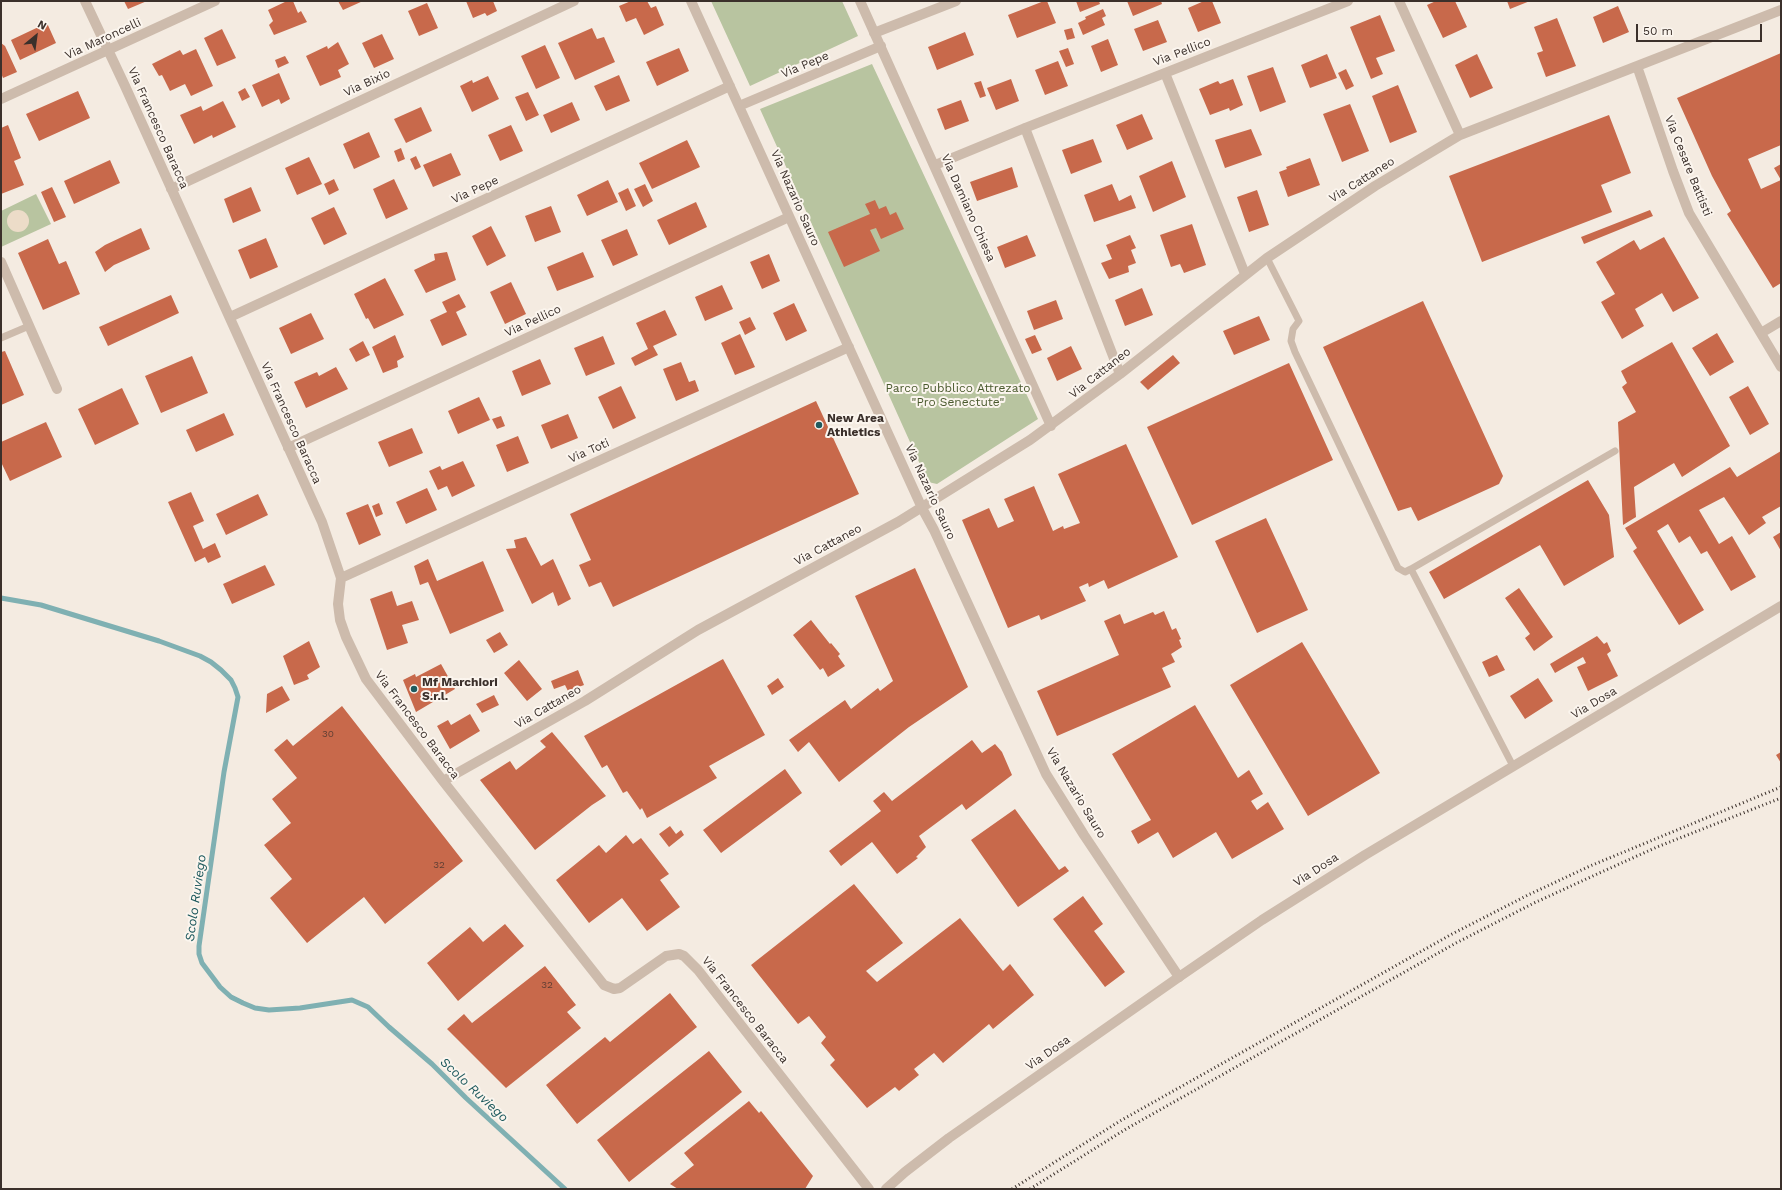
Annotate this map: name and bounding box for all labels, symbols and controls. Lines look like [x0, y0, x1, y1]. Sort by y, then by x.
street label: Via Maroncelli [63, 15, 143, 63]
north arrow [16, 16, 56, 56]
scale bar [1638, 16, 1764, 42]
text: N [35, 17, 49, 33]
text: 50 m [1643, 24, 1673, 38]
street label: Via Pellico [1151, 34, 1213, 70]
street label: Via Pepe [779, 49, 831, 81]
street label: Via Francesco Baracca [125, 65, 191, 191]
street label: Via Bixio [341, 66, 393, 100]
street label: Via Cesare Battisti [1661, 114, 1715, 218]
street label: Via Nazario Sauro [767, 148, 823, 248]
street label: Via Damiano Chiesa [938, 152, 998, 264]
street label: Via Cattaneo [1327, 154, 1397, 206]
street label: Via Pepe [449, 173, 501, 207]
street label: Via Pellico [503, 302, 563, 340]
street label: Via Cattaneo [1066, 344, 1134, 402]
street label: Via Francesco Baracca [258, 360, 324, 486]
park label: Parco Pubblico Attrezato "Pro Senectute" [885, 381, 1031, 409]
place label: New Area Athletics [827, 411, 884, 439]
marker: New Area Athletics [814, 420, 824, 430]
street label: Via Toti [566, 436, 612, 466]
street label: Via Nazario Sauro [902, 442, 958, 542]
street label: Via Cattaneo [792, 521, 864, 569]
street label: Via Francesco Baracca [372, 668, 462, 782]
place label: Mf Marchiori S.r.l. [422, 675, 498, 703]
street label: Via Cattaneo [512, 682, 584, 732]
marker: Mf Marchiori S.r.l. [409, 684, 419, 694]
street label: Via Dosa [1569, 684, 1619, 722]
house number: 30 [322, 728, 334, 740]
street label: Via Nazario Sauro [1043, 745, 1109, 841]
street label: Via Dosa [1291, 850, 1341, 890]
water label: Scolo Ruviego [182, 853, 210, 943]
house number: 32 [433, 859, 445, 871]
street label: Via Francesco Baracca [699, 954, 791, 1066]
house number: 32 [541, 979, 553, 991]
street label: Via Dosa [1023, 1033, 1073, 1073]
water label: Scolo Ruviego [437, 1054, 511, 1126]

